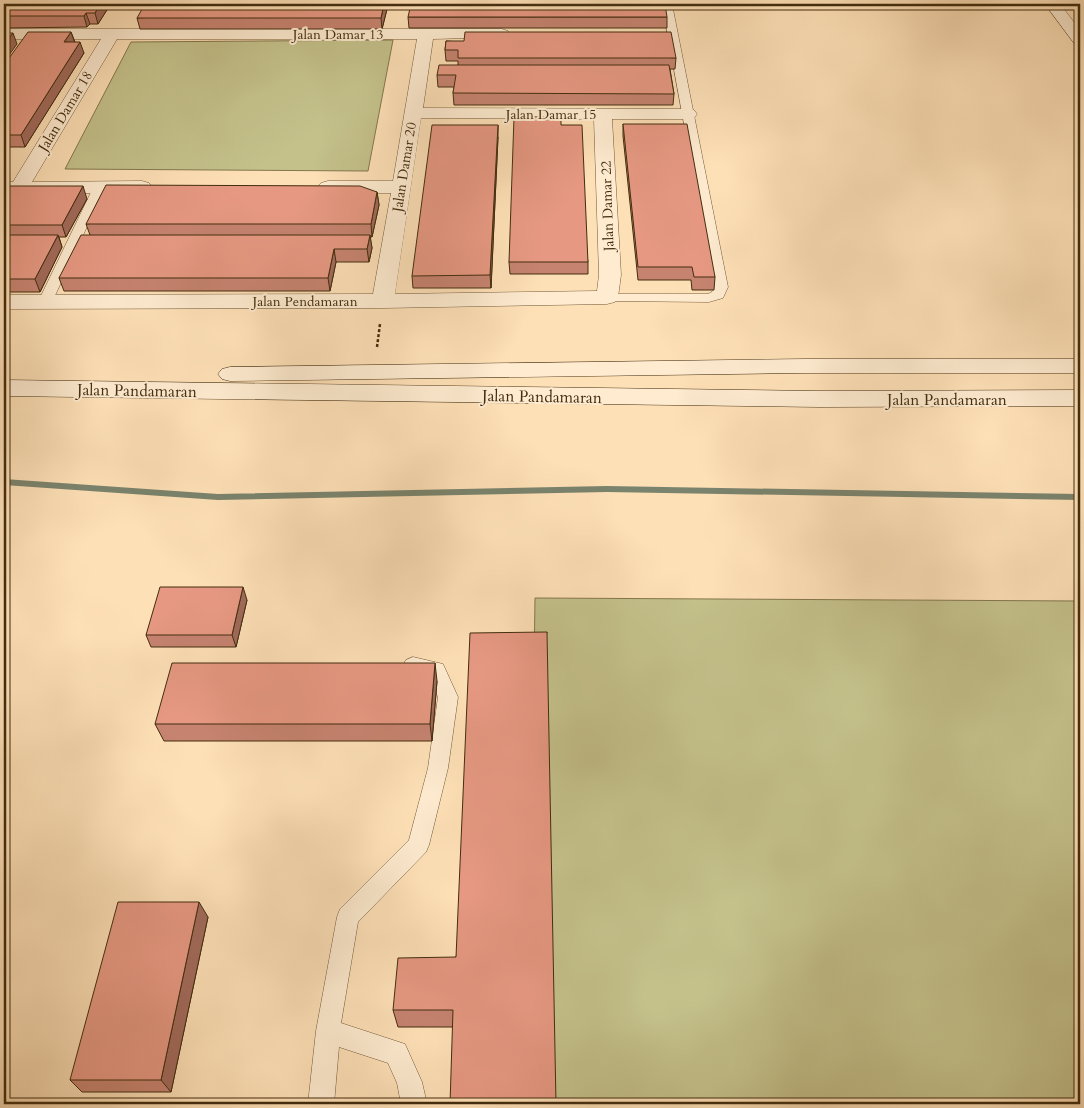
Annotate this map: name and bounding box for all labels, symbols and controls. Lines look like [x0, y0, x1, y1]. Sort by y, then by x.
street label: Jalan Damar 13 [291, 25, 383, 44]
street label: Jalan Damar 18 [33, 68, 97, 157]
street label: Jalan Damar 15 [504, 105, 596, 124]
street label: Jalan Damar 20 [388, 121, 421, 215]
street label: Jalan Damar 22 [596, 160, 619, 254]
street label: Jalan Pendamaran [250, 292, 358, 311]
street label: Jalan Pandamaran [75, 379, 197, 403]
street label: Jalan Pandamaran [480, 385, 602, 409]
street label: Jalan Pandamaran [885, 389, 1007, 411]

